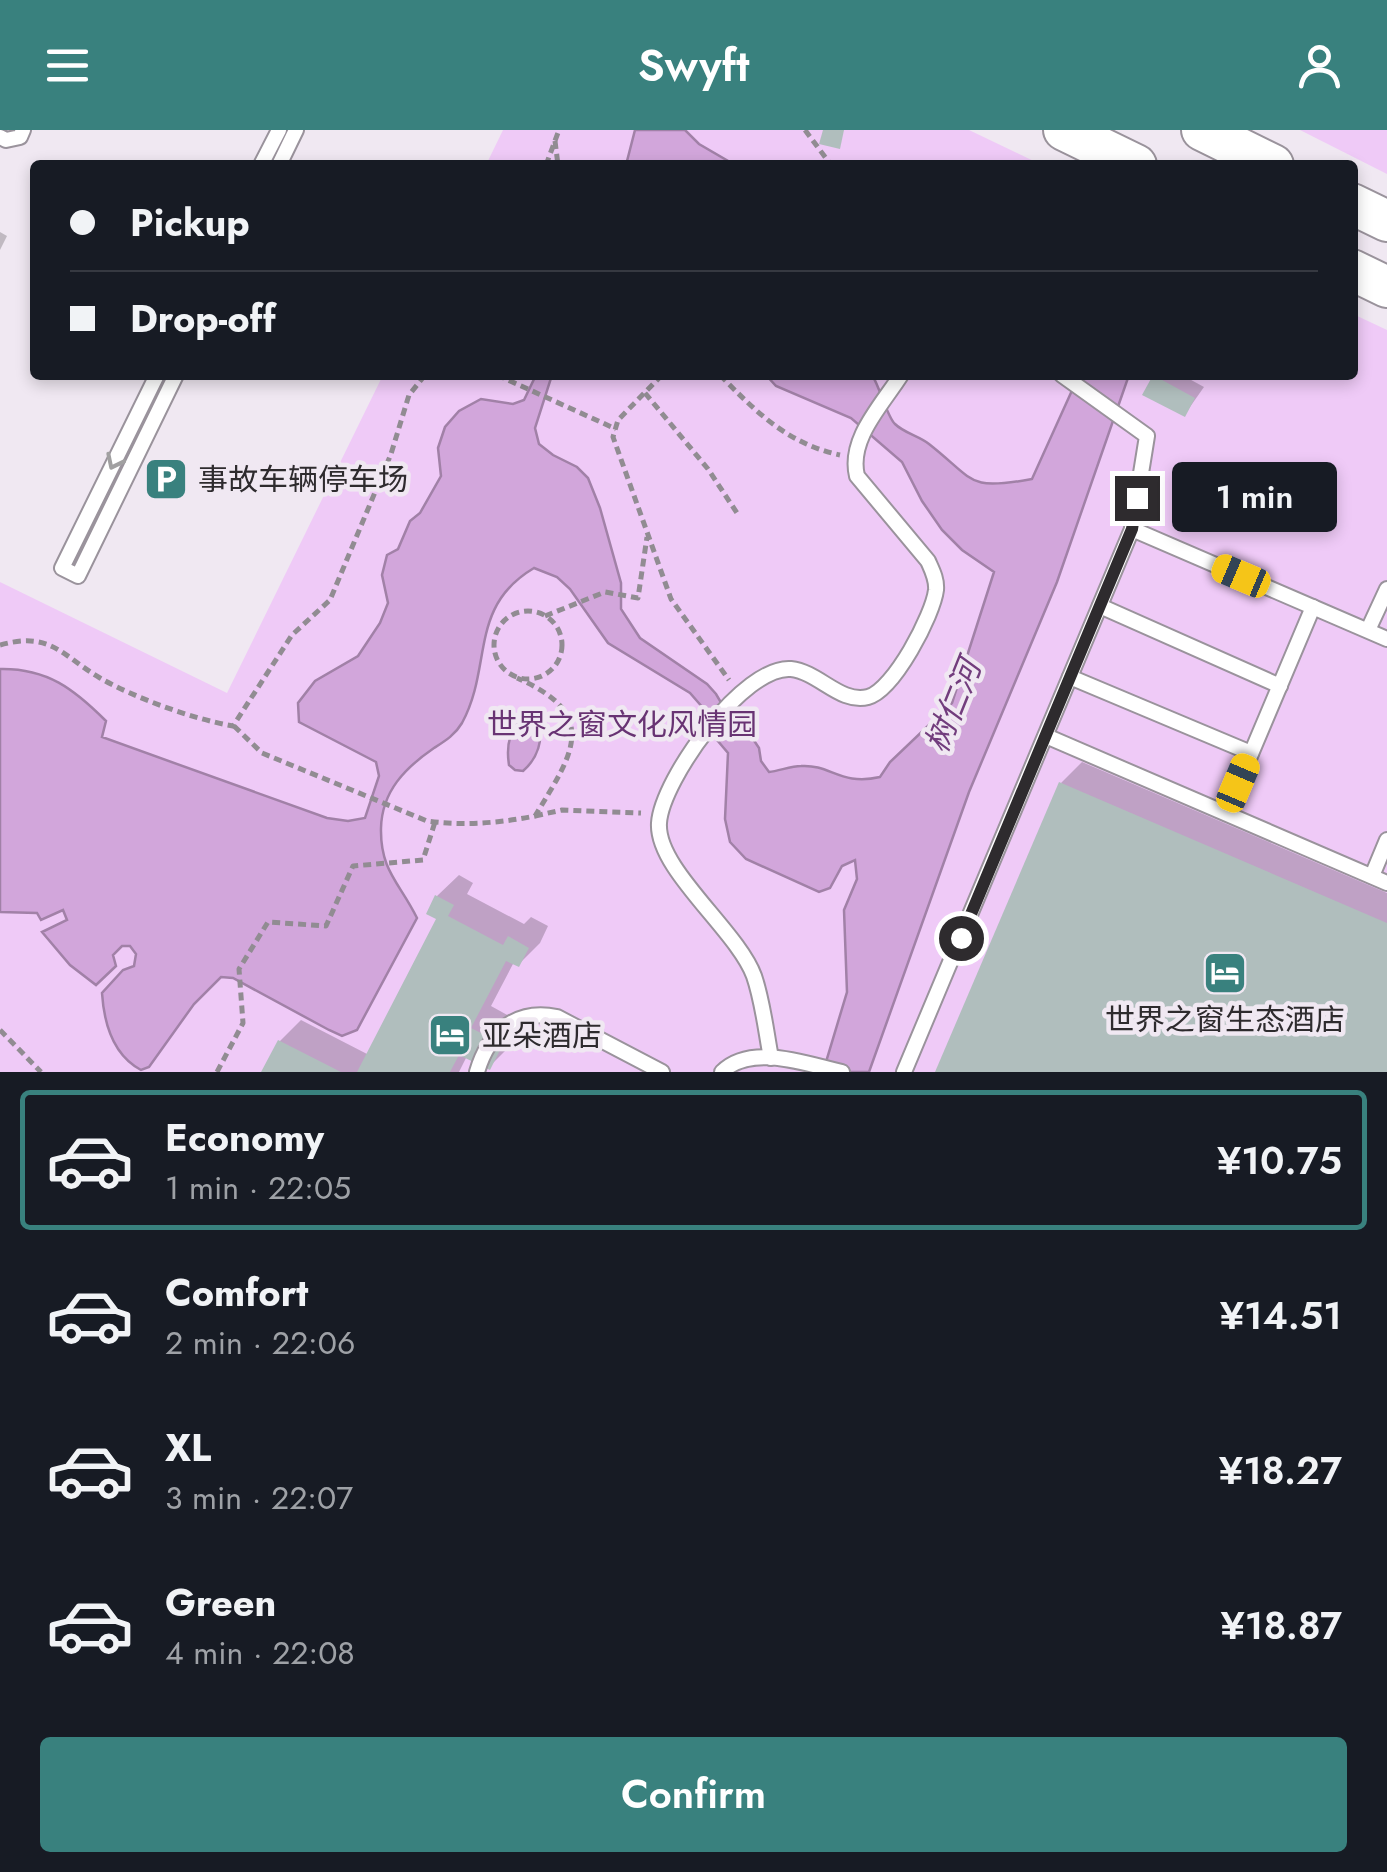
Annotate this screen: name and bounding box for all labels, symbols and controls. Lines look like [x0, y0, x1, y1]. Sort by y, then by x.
text: Swyft [638, 33, 749, 98]
icon: menu [40, 38, 95, 93]
icon: person [1292, 38, 1347, 93]
text: Pickup [130, 195, 250, 250]
text: Drop-off [130, 291, 276, 346]
one-way arrow [107, 452, 126, 470]
parking icon: 事故车辆停车场 [143, 456, 189, 502]
place label: 事故车辆停车场 [198, 458, 408, 501]
callout: 1 min [1172, 463, 1337, 533]
text: 1 min [1216, 474, 1293, 520]
route end [1115, 476, 1160, 521]
car [1208, 550, 1274, 602]
water label: 树仁河 [914, 647, 995, 759]
park label: 世界之窗文化风情园 [487, 703, 757, 746]
car [1212, 750, 1264, 816]
route start [939, 916, 984, 961]
hotel icon: 世界之窗生态酒店 [1202, 950, 1248, 996]
place label: 世界之窗生态酒店 [1105, 998, 1345, 1041]
hotel icon: 亚朵酒店 [427, 1012, 473, 1058]
place label: 亚朵酒店 [482, 1014, 602, 1057]
text: Economy [165, 1110, 324, 1165]
icon: car [45, 1115, 135, 1205]
text: ¥10.75 [1217, 1133, 1342, 1188]
text: 1 min · 22:05 [165, 1165, 351, 1211]
text: Comfort [165, 1265, 308, 1320]
icon: car [45, 1270, 135, 1360]
text: ¥14.51 [1220, 1288, 1342, 1343]
text: 2 min · 22:06 [165, 1320, 355, 1366]
text: XL [165, 1420, 211, 1475]
icon: car [45, 1425, 135, 1515]
text: ¥18.27 [1219, 1443, 1342, 1498]
text: 3 min · 22:07 [165, 1475, 353, 1521]
text: Green [165, 1575, 276, 1630]
icon: car [45, 1580, 135, 1670]
text: ¥18.87 [1220, 1598, 1342, 1653]
text: 4 min · 22:08 [165, 1630, 355, 1676]
button: Confirm [40, 1737, 1347, 1852]

